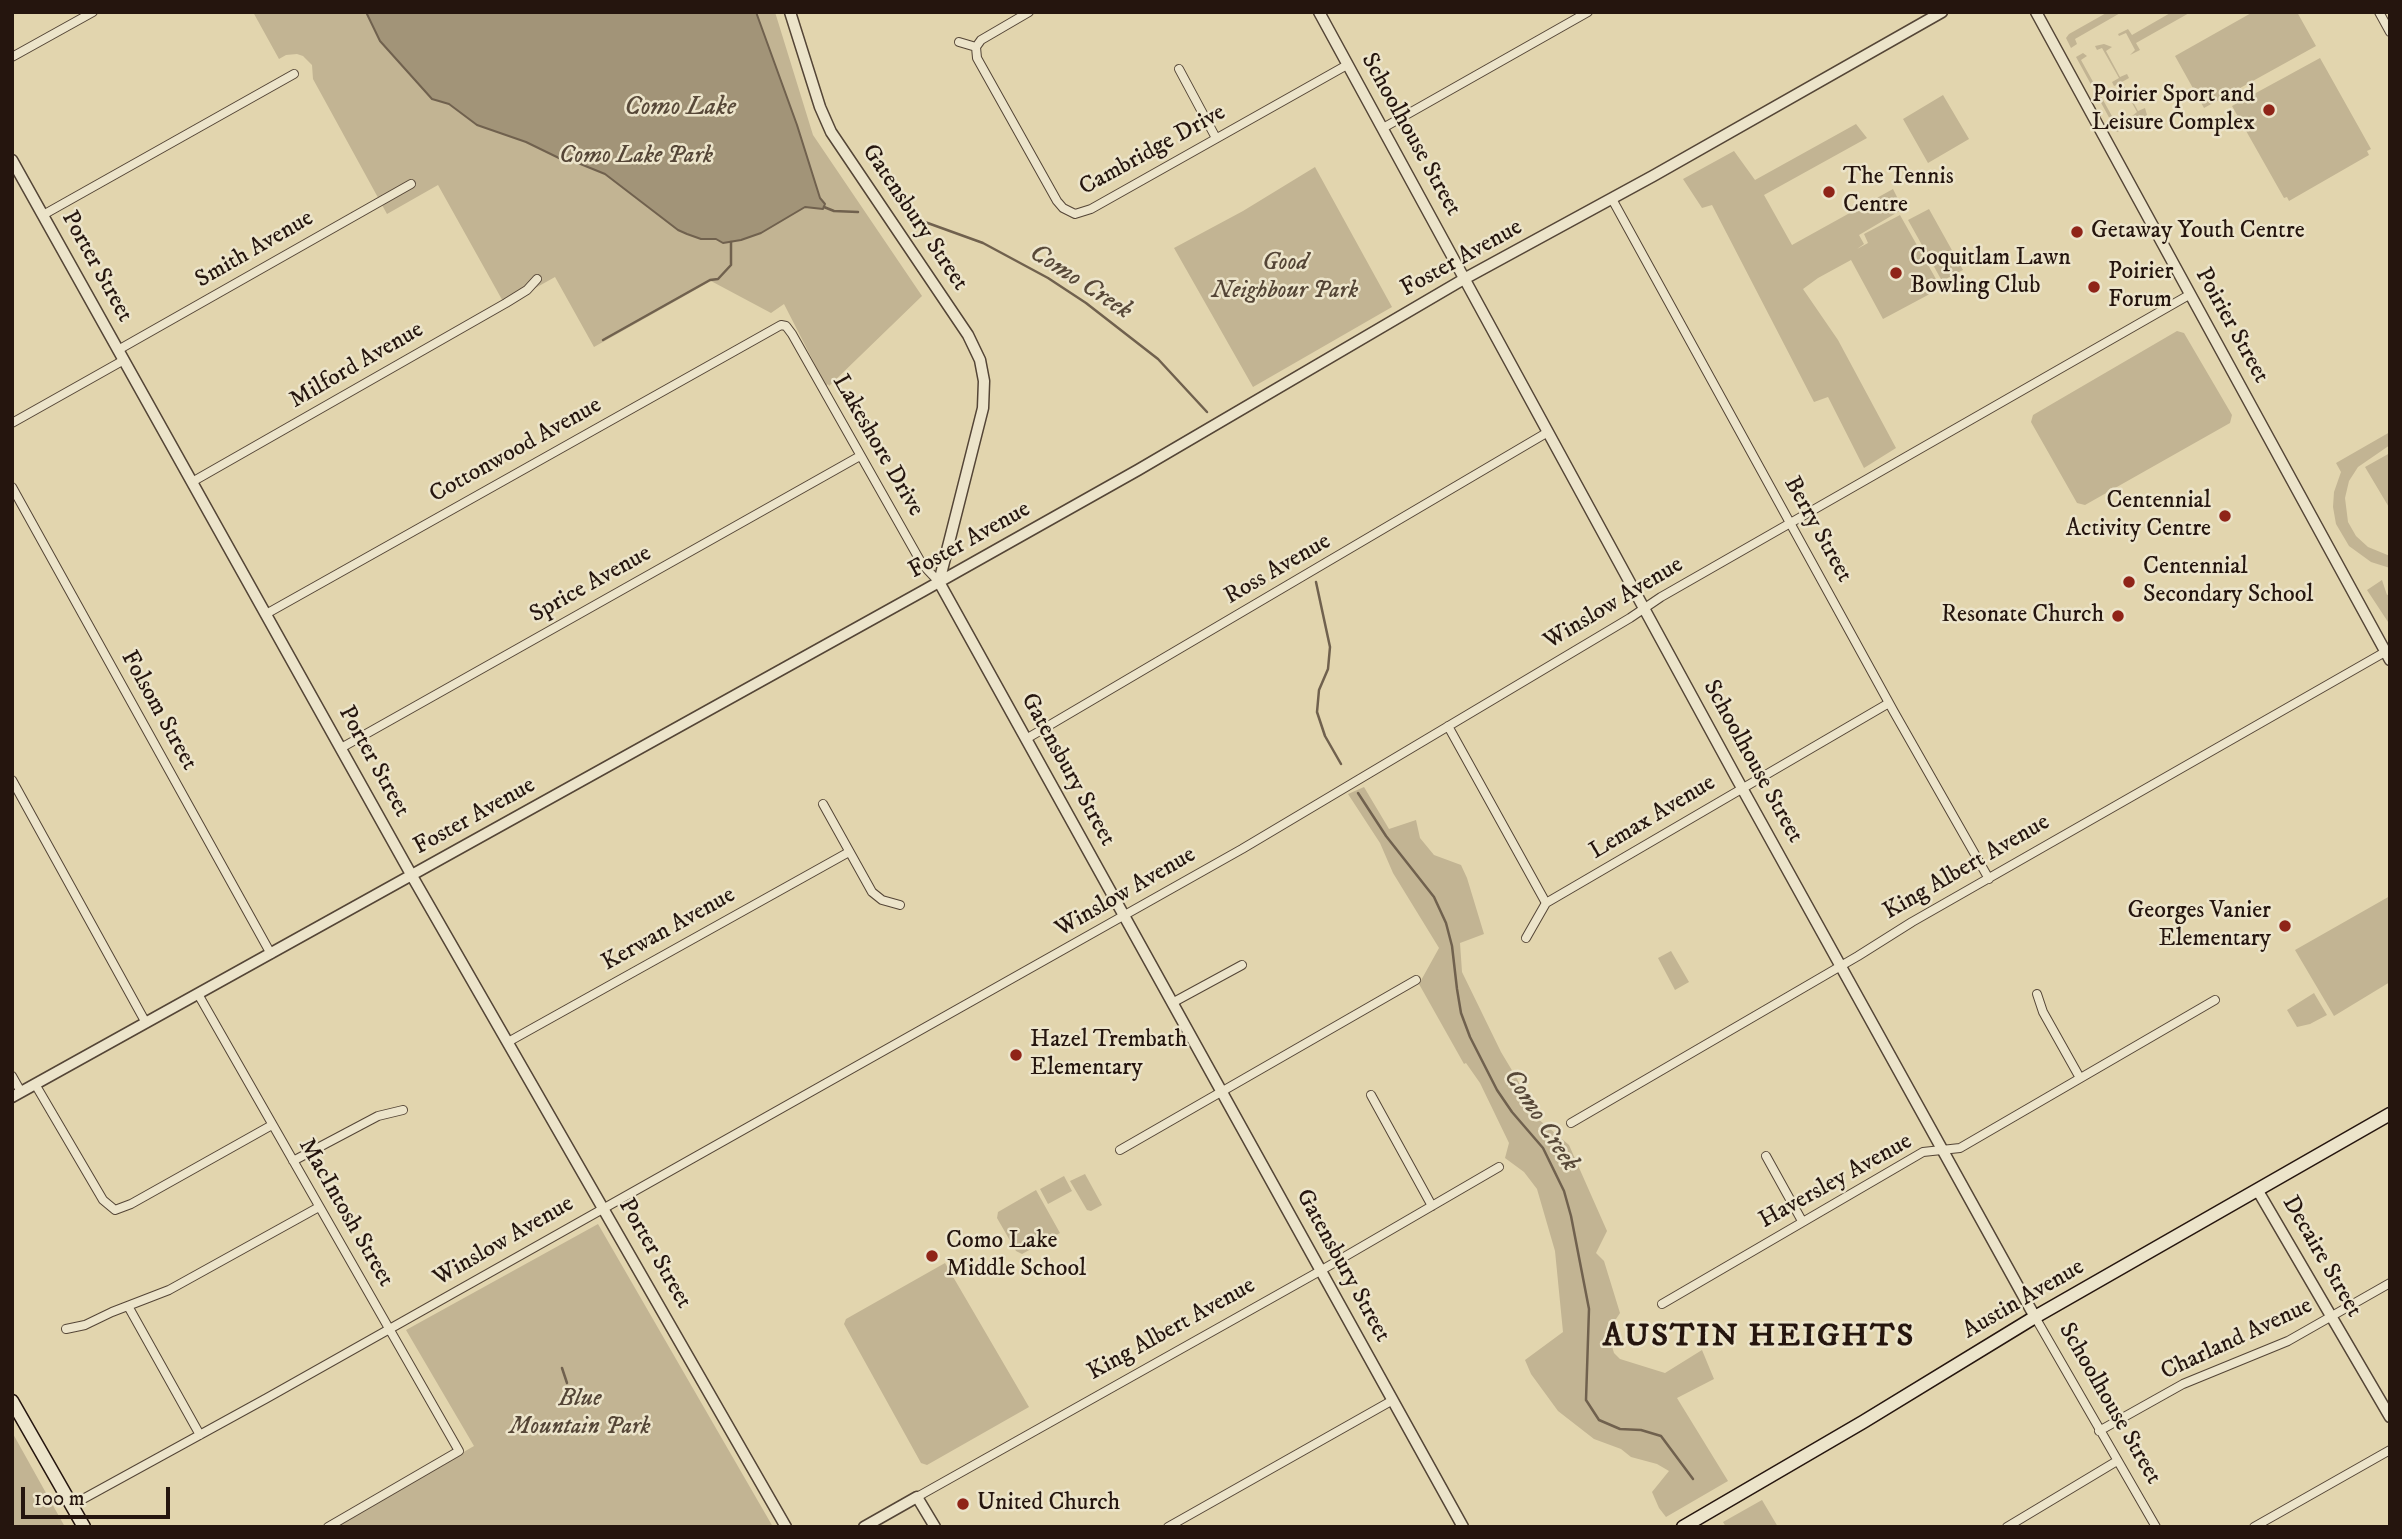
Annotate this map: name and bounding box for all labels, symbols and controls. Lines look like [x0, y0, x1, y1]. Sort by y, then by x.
street label: Schoolhouse Street [1353, 49, 1467, 221]
place label: Poirier Sport and Leisure Complex [2092, 82, 2255, 138]
water label: Como Lake [624, 93, 736, 125]
street label: Cambridge Drive [1075, 99, 1231, 203]
marker: Poirier Sport and Leisure Complex [2261, 102, 2277, 118]
street label: Gatensbury Street [854, 139, 974, 297]
park label: Como Lake Park [559, 143, 713, 171]
place label: The Tennis Centre [1843, 164, 1954, 220]
marker: The Tennis Centre [1821, 184, 1837, 200]
street label: Smith Avenue [191, 205, 319, 295]
street label: Porter Street [54, 206, 138, 328]
street label: Foster Avenue [1396, 214, 1528, 304]
place label: Getaway Youth Centre [2091, 218, 2305, 246]
marker: Getaway Youth Centre [2069, 224, 2085, 240]
water label: Como Creek [1023, 238, 1137, 328]
place label: Coquitlam Lawn Bowling Club [1910, 245, 2071, 301]
park label: Good Neighbour Park [1212, 250, 1358, 306]
place label: Poirier Forum [2108, 259, 2173, 315]
street label: Poirier Street [2188, 263, 2274, 389]
marker: Coquitlam Lawn Bowling Club [1888, 265, 1904, 281]
marker: Poirier Forum [2086, 279, 2102, 295]
street label: Milford Avenue [285, 316, 429, 416]
street label: Lakeshore Drive [825, 370, 929, 522]
street label: Cottonwood Avenue [425, 392, 607, 510]
street label: Berry Street [1776, 472, 1858, 588]
place label: Centennial Activity Centre [2066, 488, 2211, 544]
street label: Foster Avenue [904, 496, 1036, 586]
marker: Centennial Activity Centre [2217, 508, 2233, 524]
street label: Ross Avenue [1220, 528, 1336, 612]
street label: Sprice Avenue [525, 540, 657, 630]
street label: Winslow Avenue [1539, 551, 1689, 657]
place label: Centennial Secondary School [2143, 554, 2314, 610]
marker: Centennial Secondary School [2121, 574, 2137, 590]
place label: Resonate Church [1941, 602, 2104, 630]
marker: Resonate Church [2110, 608, 2126, 624]
street label: Folsom Street [113, 646, 203, 776]
street label: Schoolhouse Street [1695, 676, 1809, 848]
street label: Gatensbury Street [1013, 689, 1121, 851]
street label: Porter Street [331, 701, 415, 823]
street label: Lemax Avenue [1585, 769, 1721, 867]
street label: Foster Avenue [409, 772, 541, 862]
street label: King Albert Avenue [1879, 809, 2055, 927]
street label: Winslow Avenue [1051, 841, 1201, 945]
street label: Kerwan Avenue [597, 882, 741, 978]
place label: Georges Vanier Elementary [2127, 898, 2271, 954]
marker: Georges Vanier Elementary [2277, 918, 2293, 934]
place label: Hazel Trembath Elementary [1030, 1027, 1187, 1083]
marker: Hazel Trembath Elementary [1008, 1047, 1024, 1063]
water label: Como Creek [1495, 1064, 1585, 1178]
street label: Haversley Avenue [1754, 1128, 1918, 1236]
street label: MacIntosh Street [291, 1134, 399, 1292]
street label: Gatensbury Street [1288, 1185, 1396, 1347]
street label: Winslow Avenue [429, 1190, 579, 1294]
street label: Decaire Street [2275, 1191, 2367, 1323]
street label: Porter Street [611, 1194, 697, 1314]
place label: Como Lake Middle School [946, 1228, 1086, 1284]
marker: Como Lake Middle School [924, 1248, 940, 1264]
street label: Austin Avenue [1958, 1254, 2090, 1346]
street label: King Albert Avenue [1083, 1272, 1261, 1388]
street label: Charland Avenue [2157, 1292, 2317, 1388]
street label: Schoolhouse Street [2051, 1318, 2167, 1490]
district label: AUSTIN HEIGHTS [1604, 1319, 1913, 1357]
park label: Blue Mountain Park [509, 1386, 651, 1442]
scale bar [24, 1472, 173, 1516]
text: 100 m [34, 1486, 85, 1512]
place label: United Church [977, 1490, 1120, 1518]
marker: United Church [955, 1496, 971, 1512]

